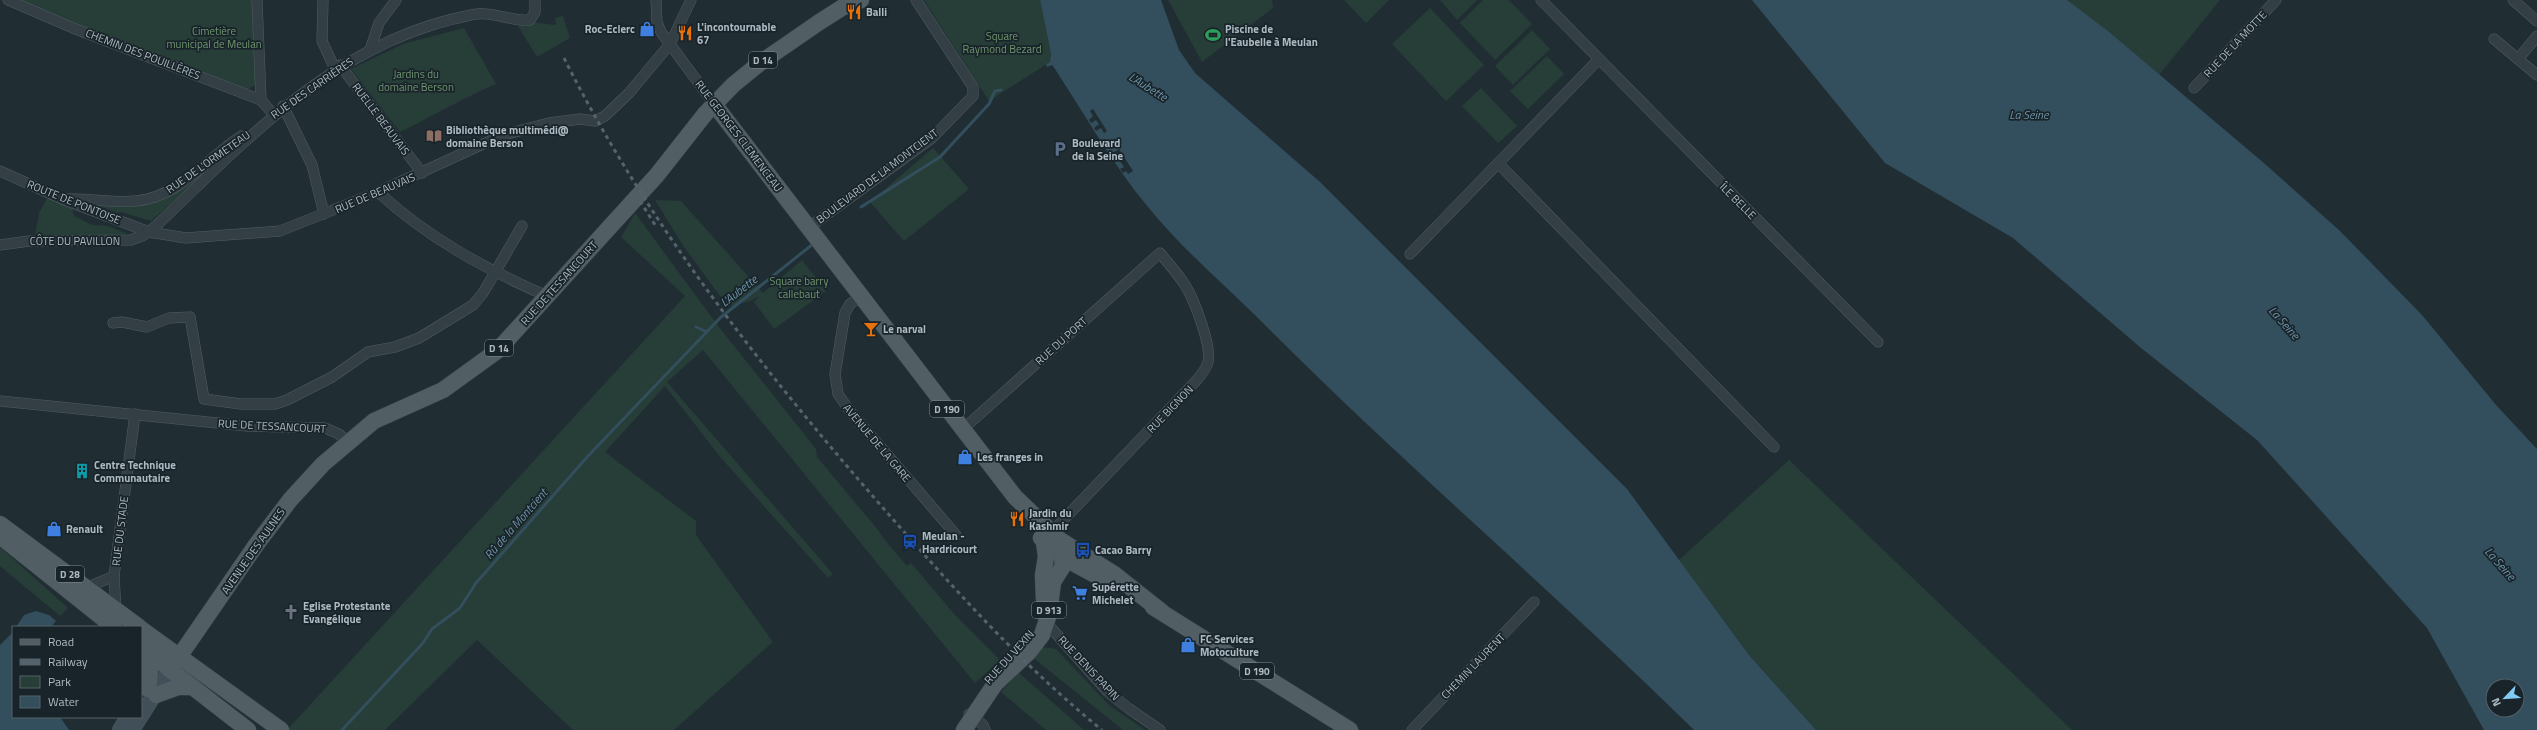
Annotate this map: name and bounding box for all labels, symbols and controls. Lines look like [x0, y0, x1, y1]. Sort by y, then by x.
restaurant icon: Balli [845, 3, 863, 21]
place label: Balli [866, 4, 887, 20]
street label: RUE DE LA MOTTE [2200, 7, 2270, 81]
place label: L'incontournable 67 [697, 19, 776, 48]
shop icon: Roc-Eclerc [638, 20, 656, 38]
place label: Roc-Eclerc [585, 21, 635, 37]
place label: Piscine de l'Eaubelle à Meulan [1225, 21, 1318, 50]
park label: Cimetière municipal de Meulan [166, 23, 262, 52]
restaurant icon: L'incontournable 67 [676, 24, 694, 42]
street label: CHEMIN DES POUILLÈRES [83, 25, 203, 83]
sports icon: Piscine de l'Eaubelle à Meulan [1204, 26, 1222, 44]
park label: Square Raymond Bezard [962, 28, 1042, 57]
road number: D 14 [749, 52, 777, 68]
street label: RUE DES CARRIÈRES [267, 53, 357, 123]
park label: Jardins du domaine Berson [378, 66, 454, 95]
water label: L'Aubette [1125, 67, 1173, 107]
street label: RUE GEORGES CLEMENCEAU [692, 77, 786, 195]
street label: RUELLE BEAUVAIS [349, 80, 414, 158]
water label: La Seine [2009, 105, 2050, 124]
place label: Bibliothèque multimédi@ domaine Berson [446, 122, 569, 151]
street label: BOULEVARD DE LA MONTCIENT [813, 125, 941, 227]
street label: RUE DE L'ORMETEAU [163, 127, 253, 197]
library icon: Bibliothèque multimédi@ domaine Berson [425, 127, 443, 145]
place label: Boulevard de la Seine [1072, 135, 1124, 164]
parking icon: Boulevard de la Seine [1051, 140, 1069, 158]
street label: RUE DE BEAUVAIS [332, 169, 418, 217]
street label: ROUTE DE PONTOISE [25, 176, 123, 228]
street label: ÎLE BELLE [1715, 178, 1760, 223]
street label: CÔTE DU PAVILLON [30, 233, 120, 249]
street label: RUE DE TESSANCOURT [517, 237, 601, 329]
water label: L'Aubette [716, 269, 763, 311]
park label: Square barry callebaut [770, 273, 829, 302]
water label: La Seine [2264, 302, 2306, 345]
street label: RUE DU PORT [1031, 313, 1091, 369]
bar icon: Le narval [862, 320, 880, 338]
place label: Le narval [883, 321, 926, 337]
road number: D 14 [485, 340, 513, 356]
street label: RUE BIGNON [1143, 382, 1197, 436]
street label: AVENUE DE LA GARE [839, 400, 915, 486]
road number: D 190 [930, 401, 964, 417]
street label: RUE DE TESSANCOURT [218, 415, 327, 437]
shop icon: Les franges in [956, 448, 974, 466]
place label: Les franges in [977, 449, 1043, 465]
place label: Centre Technique Communautaire [94, 457, 176, 486]
building icon: Centre Technique Communautaire [73, 462, 91, 480]
water label: Rû de la Montcient [479, 483, 553, 563]
street label: RUE DU STADE [108, 495, 132, 567]
street label: AVENUE DES AULNES [217, 505, 289, 597]
place label: Jardin du Kashmir [1029, 505, 1072, 534]
restaurant icon: Jardin du Kashmir [1008, 510, 1026, 528]
shop icon: Renault [45, 520, 63, 538]
place label: Renault [66, 521, 103, 537]
place label: Meulan - Hardricourt [922, 528, 977, 557]
station icon: Meulan - Hardricourt [901, 533, 919, 551]
bus stop icon: Cacao Barry [1074, 541, 1092, 559]
place label: Cacao Barry [1095, 542, 1152, 558]
water label: La Seine [2480, 543, 2522, 586]
road number: D 28 [56, 566, 84, 582]
place label: Supérette Michelet [1092, 579, 1139, 608]
supermarket icon: Supérette Michelet [1071, 584, 1089, 602]
place label: Eglise Protestante Evangélique [303, 598, 391, 627]
road number: D 913 [1032, 602, 1066, 618]
church icon: Eglise Protestante Evangélique [282, 603, 300, 621]
legend [12, 626, 142, 718]
street label: RUE DU VEXIN [980, 626, 1038, 688]
street label: CHEMIN LAURENT [1437, 629, 1509, 703]
place label: FC Services Motoculture [1200, 631, 1259, 660]
text: Road [48, 632, 74, 651]
street label: RUE DENIS PAPIN [1055, 632, 1123, 704]
shop icon: FC Services Motoculture [1179, 636, 1197, 654]
text: Railway [48, 652, 88, 671]
road number: D 190 [1240, 663, 1274, 679]
text: Park [48, 672, 71, 691]
north arrow [2485, 678, 2525, 718]
text: Water [48, 692, 79, 711]
text: N [2487, 695, 2505, 709]

